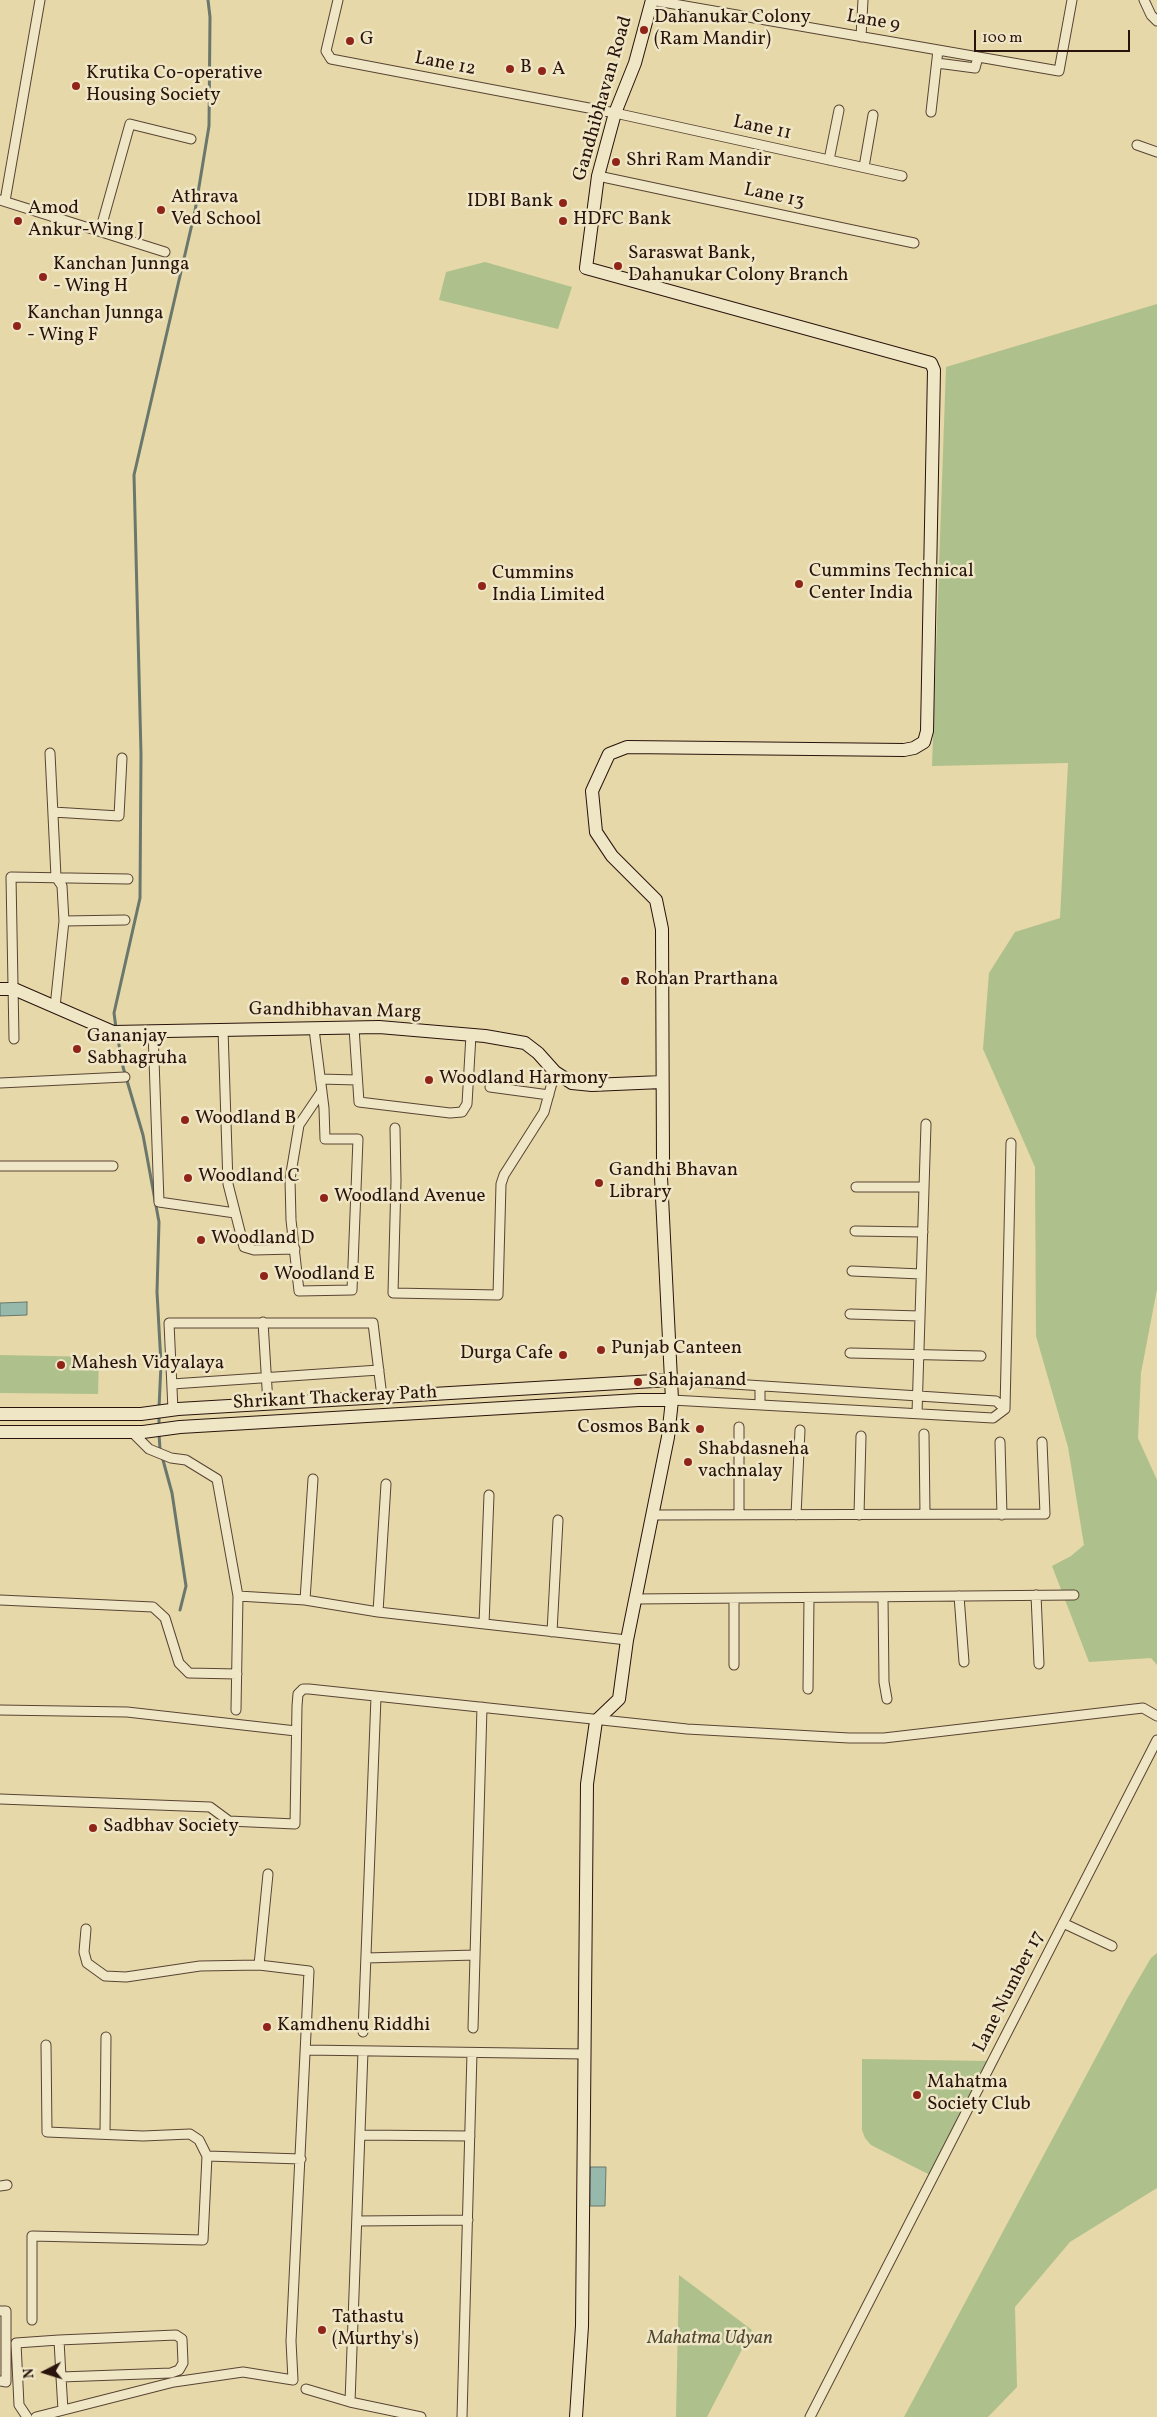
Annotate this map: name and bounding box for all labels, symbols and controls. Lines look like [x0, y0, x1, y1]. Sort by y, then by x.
street label: Lane 9 [844, 6, 902, 38]
place label: Dahanukar Colony (Ram Mandir) [654, 8, 811, 52]
street label: Gandhibhavan Road [570, 14, 638, 184]
scale bar [977, 20, 1133, 52]
marker: Dahanukar Colony (Ram Mandir) [638, 24, 650, 36]
text: 100 m [982, 28, 1022, 49]
place label: G [360, 30, 374, 52]
marker: G [344, 35, 356, 47]
street label: Lane 12 [412, 48, 478, 82]
place label: B [520, 58, 532, 80]
place label: A [552, 60, 565, 82]
marker: B [504, 63, 516, 75]
place label: Krutika Co-operative Housing Society [86, 64, 262, 108]
marker: A [536, 65, 548, 77]
marker: Krutika Co-operative Housing Society [70, 80, 82, 92]
street label: Lane 11 [731, 112, 793, 146]
place label: Shri Ram Mandir [626, 151, 771, 173]
marker: Shri Ram Mandir [610, 156, 622, 168]
street label: Lane 13 [742, 179, 806, 215]
place label: Athrava Ved School [171, 188, 261, 232]
place label: IDBI Bank [467, 192, 553, 214]
marker: IDBI Bank [557, 197, 569, 209]
place label: Amod Ankur-Wing J [28, 199, 144, 243]
marker: Athrava Ved School [155, 204, 167, 216]
place label: HDFC Bank [573, 210, 671, 232]
marker: Amod Ankur-Wing J [12, 215, 24, 227]
marker: HDFC Bank [557, 215, 569, 227]
place label: Saraswat Bank, Dahanukar Colony Branch [628, 244, 848, 288]
place label: Kanchan Junnga - Wing H [53, 255, 189, 299]
marker: Saraswat Bank, Dahanukar Colony Branch [612, 260, 624, 272]
marker: Kanchan Junnga - Wing H [37, 271, 49, 283]
place label: Kanchan Junnga - Wing F [27, 304, 163, 348]
marker: Kanchan Junnga - Wing F [11, 320, 23, 332]
place label: Cummins Technical Center India [809, 562, 974, 606]
place label: Cummins India Limited [492, 564, 605, 608]
marker: Cummins Technical Center India [793, 578, 805, 590]
marker: Cummins India Limited [476, 580, 488, 592]
place label: Rohan Prarthana [635, 970, 778, 992]
marker: Rohan Prarthana [619, 975, 631, 987]
street label: Gandhibhavan Marg [249, 999, 421, 1025]
place label: Gananjay Sabhagruha [87, 1027, 187, 1071]
marker: Gananjay Sabhagruha [71, 1043, 83, 1055]
place label: Woodland Harmony [439, 1069, 608, 1091]
marker: Woodland Harmony [423, 1074, 435, 1086]
place label: Woodland B [195, 1109, 296, 1131]
marker: Woodland B [179, 1114, 191, 1126]
place label: Gandhi Bhavan Library [609, 1161, 738, 1205]
place label: Woodland C [198, 1167, 300, 1189]
marker: Woodland C [182, 1172, 194, 1184]
marker: Gandhi Bhavan Library [593, 1177, 605, 1189]
place label: Woodland Avenue [334, 1187, 486, 1209]
marker: Woodland Avenue [318, 1192, 330, 1204]
place label: Woodland D [211, 1229, 314, 1251]
marker: Woodland D [195, 1234, 207, 1246]
place label: Woodland E [274, 1265, 375, 1287]
marker: Woodland E [258, 1270, 270, 1282]
place label: Punjab Canteen [611, 1339, 742, 1361]
place label: Durga Cafe [460, 1344, 553, 1366]
marker: Punjab Canteen [595, 1344, 607, 1356]
marker: Durga Cafe [557, 1349, 569, 1361]
place label: Mahesh Vidyalaya [71, 1354, 224, 1376]
marker: Mahesh Vidyalaya [55, 1359, 67, 1371]
place label: Sahajanand [648, 1371, 746, 1393]
marker: Sahajanand [632, 1376, 644, 1388]
street label: Shrikant Thackeray Path [232, 1382, 438, 1416]
place label: Cosmos Bank [578, 1418, 690, 1440]
marker: Cosmos Bank [694, 1423, 706, 1435]
place label: Shabdasneha vachnalay [698, 1440, 809, 1484]
marker: Shabdasneha vachnalay [682, 1456, 694, 1468]
place label: Sadbhav Society [103, 1817, 239, 1839]
marker: Sadbhav Society [87, 1822, 99, 1834]
street label: Lane Number 17 [970, 1927, 1050, 2057]
place label: Kamdhenu Riddhi [277, 2016, 430, 2038]
marker: Kamdhenu Riddhi [261, 2021, 273, 2033]
place label: Mahatma Society Club [927, 2073, 1031, 2117]
marker: Mahatma Society Club [911, 2089, 923, 2101]
place label: Tathastu (Murthy's) [332, 2308, 418, 2352]
marker: Tathastu (Murthy's) [316, 2324, 328, 2336]
park label: Mahatma Udyan [647, 2329, 773, 2351]
north arrow [20, 2347, 70, 2397]
text: N [20, 2367, 39, 2379]

